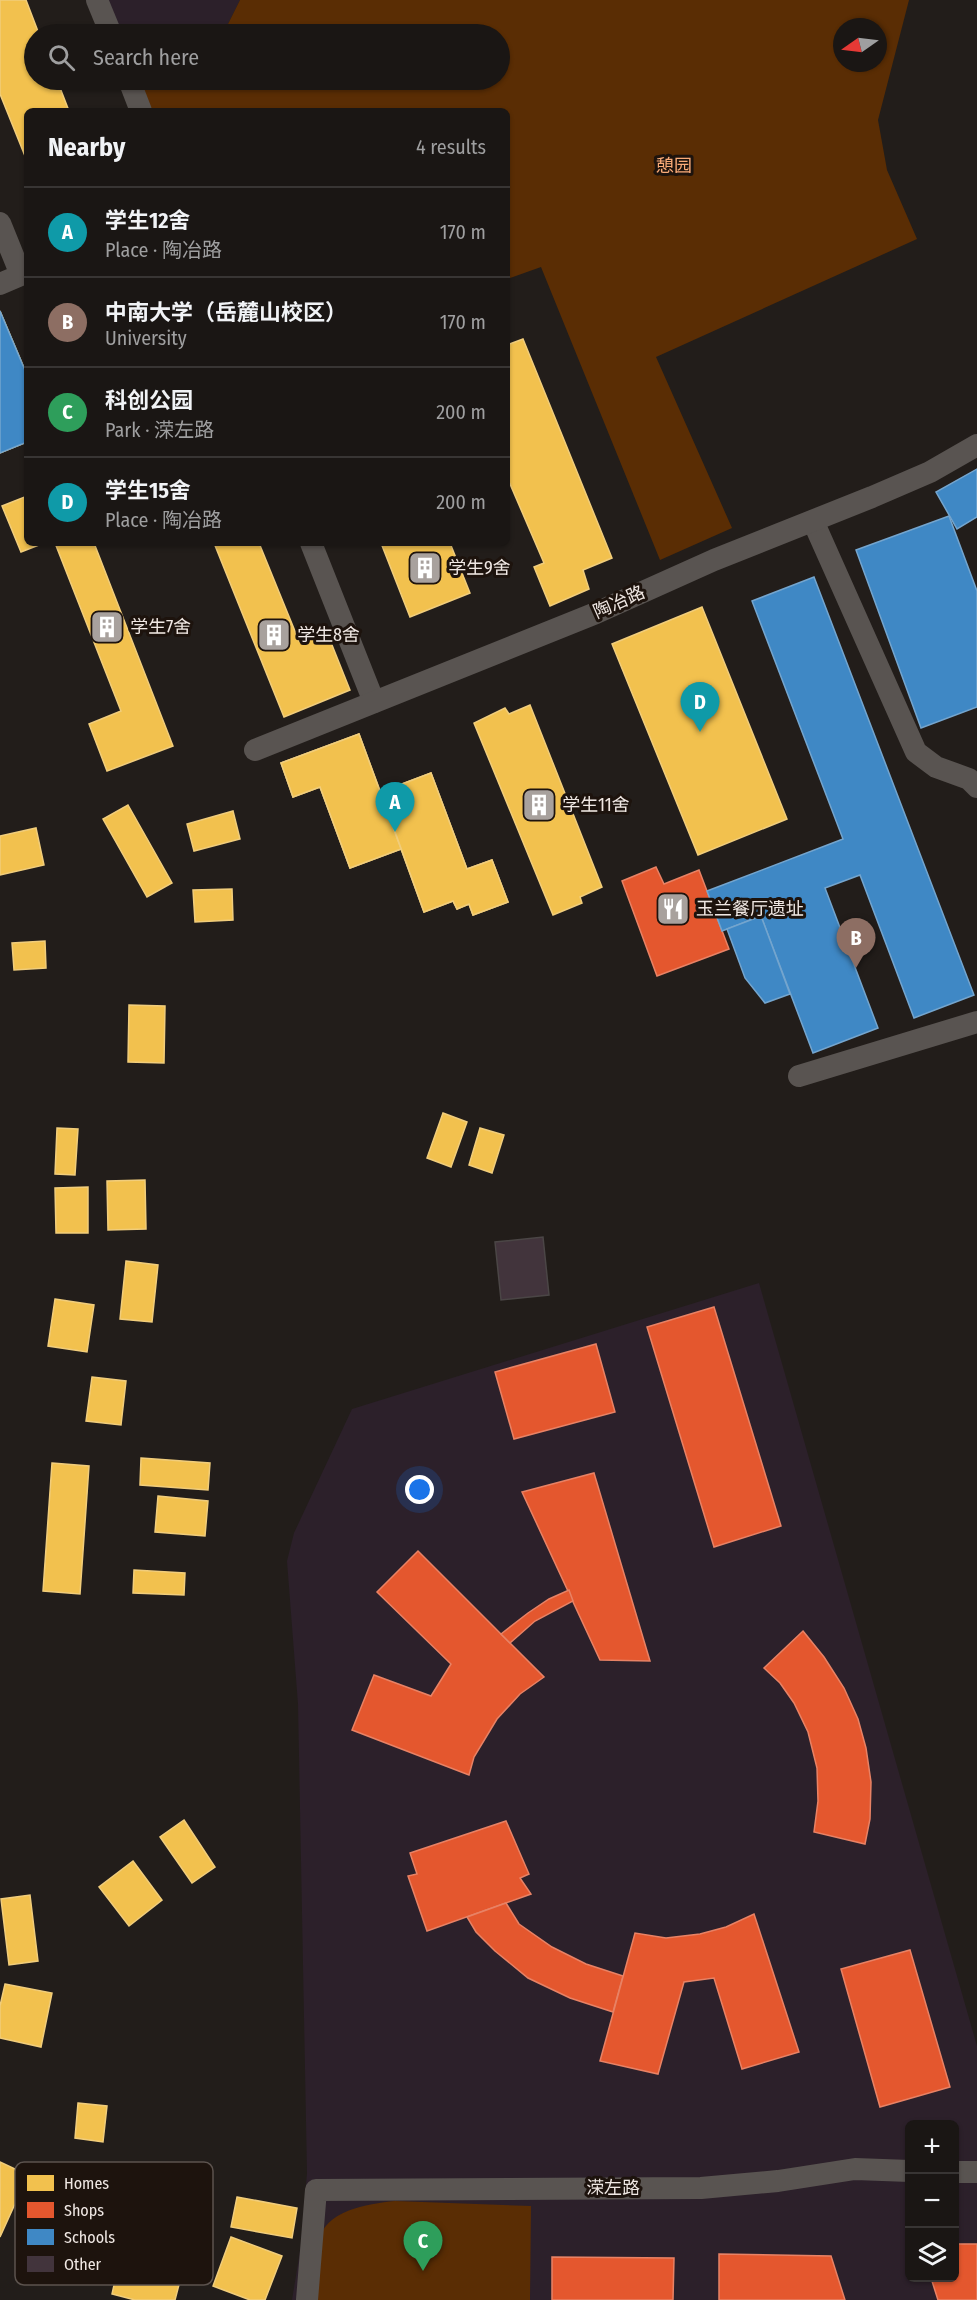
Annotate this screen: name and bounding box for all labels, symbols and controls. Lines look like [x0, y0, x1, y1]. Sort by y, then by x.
north arrow [833, 18, 887, 72]
search box [24, 24, 510, 90]
icon: search [45, 41, 78, 74]
text: Search here [93, 44, 199, 71]
text: Nearby [48, 132, 125, 163]
text: 4 results [416, 135, 486, 159]
park label: 憩园 [656, 155, 692, 177]
text: 学生12舍 [105, 207, 191, 234]
text: A [62, 220, 73, 244]
text: 170 m [440, 220, 486, 244]
text: Place · 陶冶路 [105, 238, 222, 262]
text: 中南大学（岳麓山校区） [105, 299, 347, 326]
text: B [62, 310, 73, 334]
text: 170 m [440, 310, 486, 334]
text: University [105, 326, 187, 350]
text: 科创公园 [105, 387, 193, 414]
text: C [62, 400, 73, 424]
text: 200 m [436, 400, 486, 424]
text: Park · 溁左路 [105, 418, 214, 442]
text: 学生15舍 [105, 477, 191, 504]
text: D [62, 490, 73, 514]
text: 200 m [436, 490, 486, 514]
text: Place · 陶冶路 [105, 508, 222, 532]
building icon: 学生9舍 [407, 550, 443, 586]
place label: 学生9舍 [448, 557, 511, 579]
street label: 陶冶路 [590, 581, 648, 623]
building icon: 学生7舍 [89, 609, 125, 645]
place label: 学生7舍 [130, 616, 191, 638]
building icon: 学生8舍 [256, 617, 292, 653]
place label: 学生8舍 [297, 624, 360, 646]
pin: D [680, 682, 720, 732]
pin: A [376, 782, 414, 832]
building icon: 学生11舍 [521, 787, 557, 823]
place label: 学生11舍 [562, 794, 630, 816]
restaurant icon: 玉兰餐厅遗址 [655, 891, 691, 927]
place label: 玉兰餐厅遗址 [696, 898, 804, 920]
pin: B [836, 918, 876, 968]
your location [405, 1475, 434, 1504]
map controls [905, 2120, 959, 2282]
button: + [905, 2120, 959, 2174]
legend [15, 2162, 213, 2285]
text: Homes [64, 2174, 109, 2193]
button: − [905, 2174, 959, 2228]
street label: 溁左路 [586, 2177, 640, 2199]
text: Shops [64, 2201, 104, 2220]
pin: C [404, 2222, 442, 2271]
text: Schools [64, 2228, 115, 2247]
button: layers [905, 2228, 959, 2282]
text: Other [64, 2255, 102, 2274]

